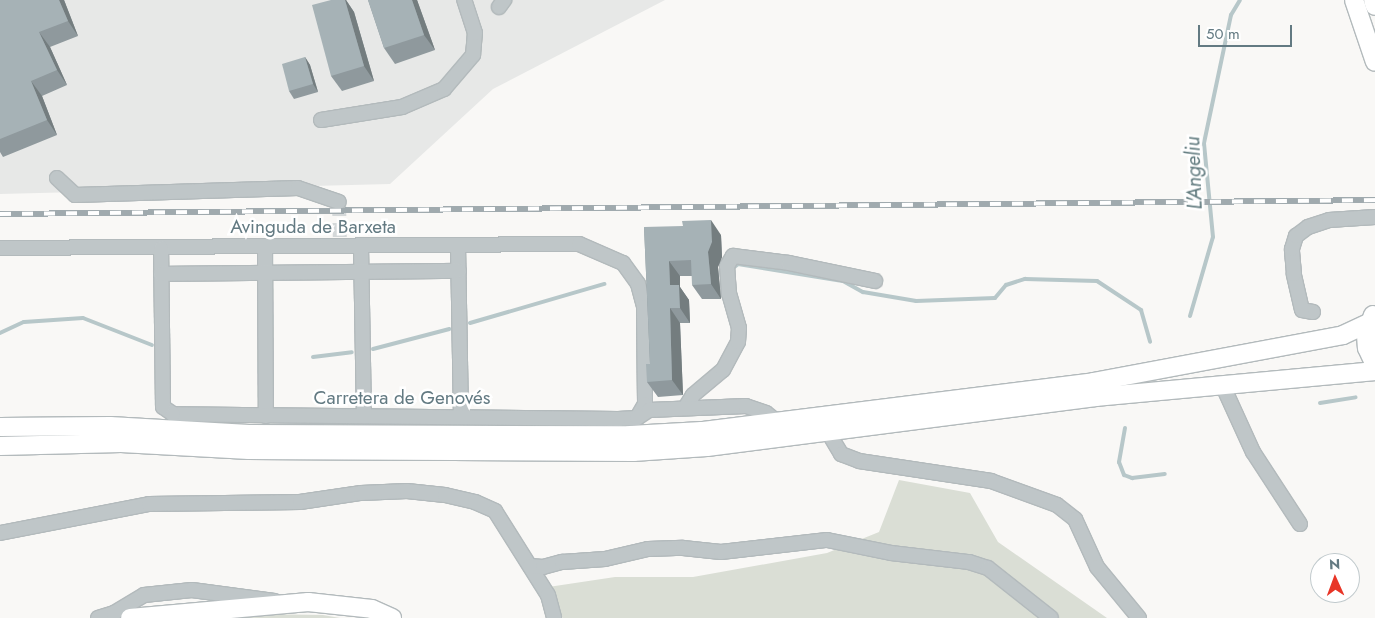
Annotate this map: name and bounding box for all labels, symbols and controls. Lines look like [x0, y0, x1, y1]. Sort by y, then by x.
scale bar [1200, 15, 1294, 47]
text: 50 m [1206, 23, 1240, 45]
water label: L'Angeliu [1181, 136, 1207, 210]
street label: Avinguda de Barxeta [230, 216, 396, 238]
street label: Carretera de Genovés [314, 387, 490, 409]
north arrow [1310, 553, 1360, 603]
text: N [1329, 554, 1340, 574]

